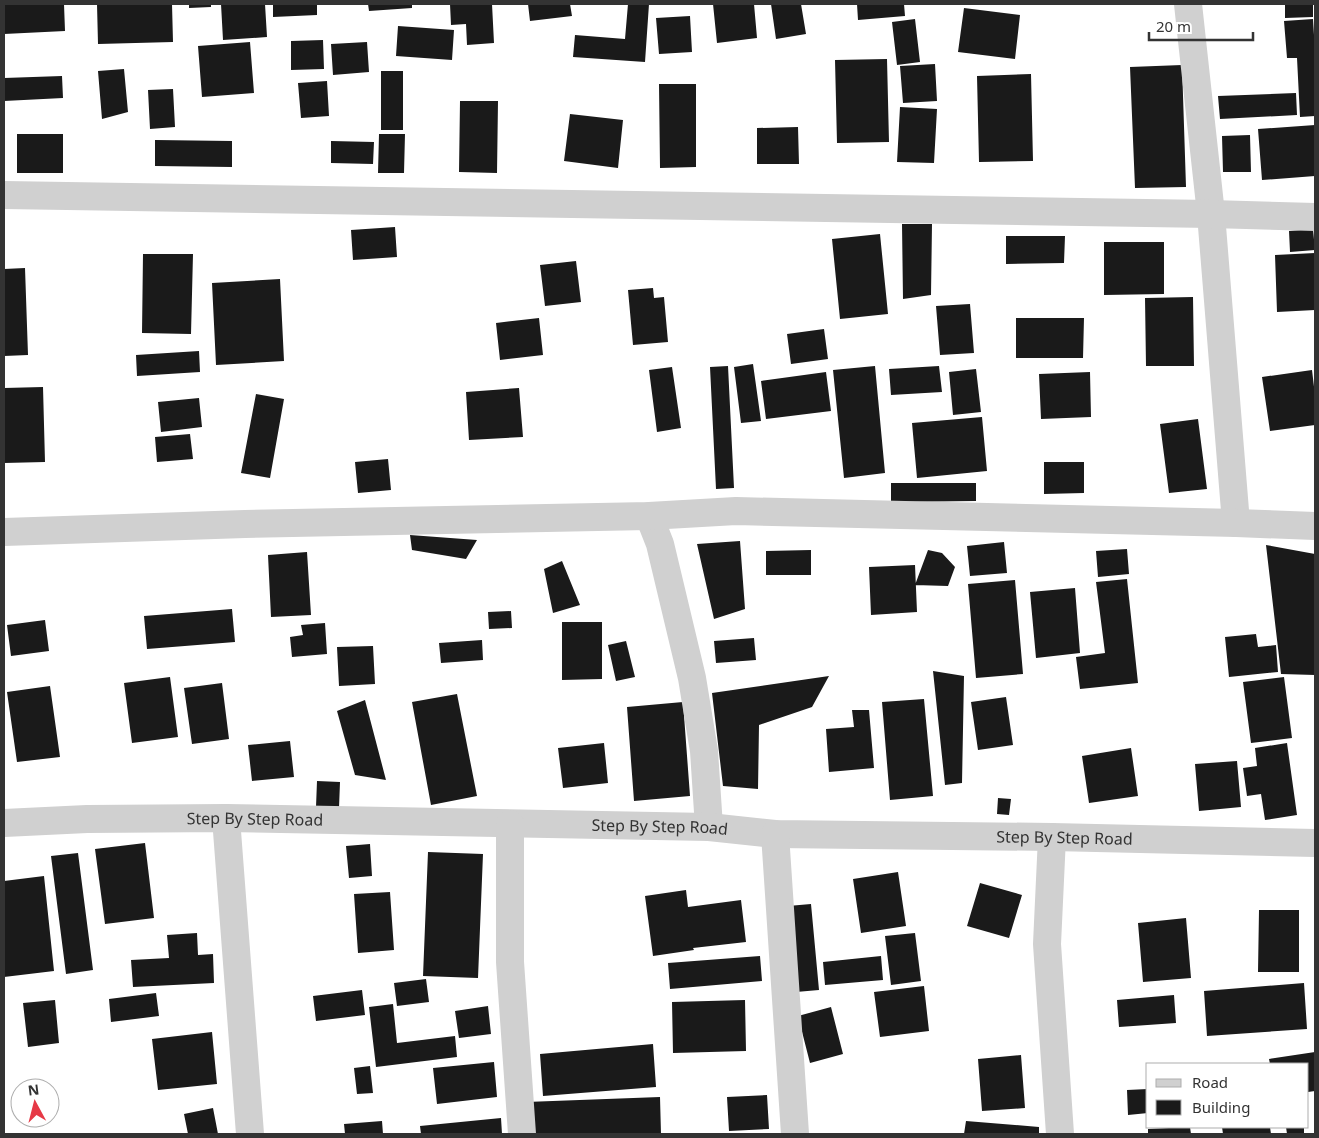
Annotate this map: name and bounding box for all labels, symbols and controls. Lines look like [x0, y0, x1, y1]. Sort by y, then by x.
scale bar [1149, 10, 1253, 42]
text: 20 m [1156, 16, 1191, 36]
street label: Step By Step Road [187, 807, 323, 831]
street label: Step By Step Road [591, 814, 729, 840]
street label: Step By Step Road [996, 825, 1133, 850]
legend [1146, 1063, 1309, 1128]
text: Road [1192, 1072, 1228, 1092]
north arrow [10, 1078, 60, 1128]
text: N [27, 1079, 40, 1100]
text: Building [1192, 1097, 1250, 1117]

